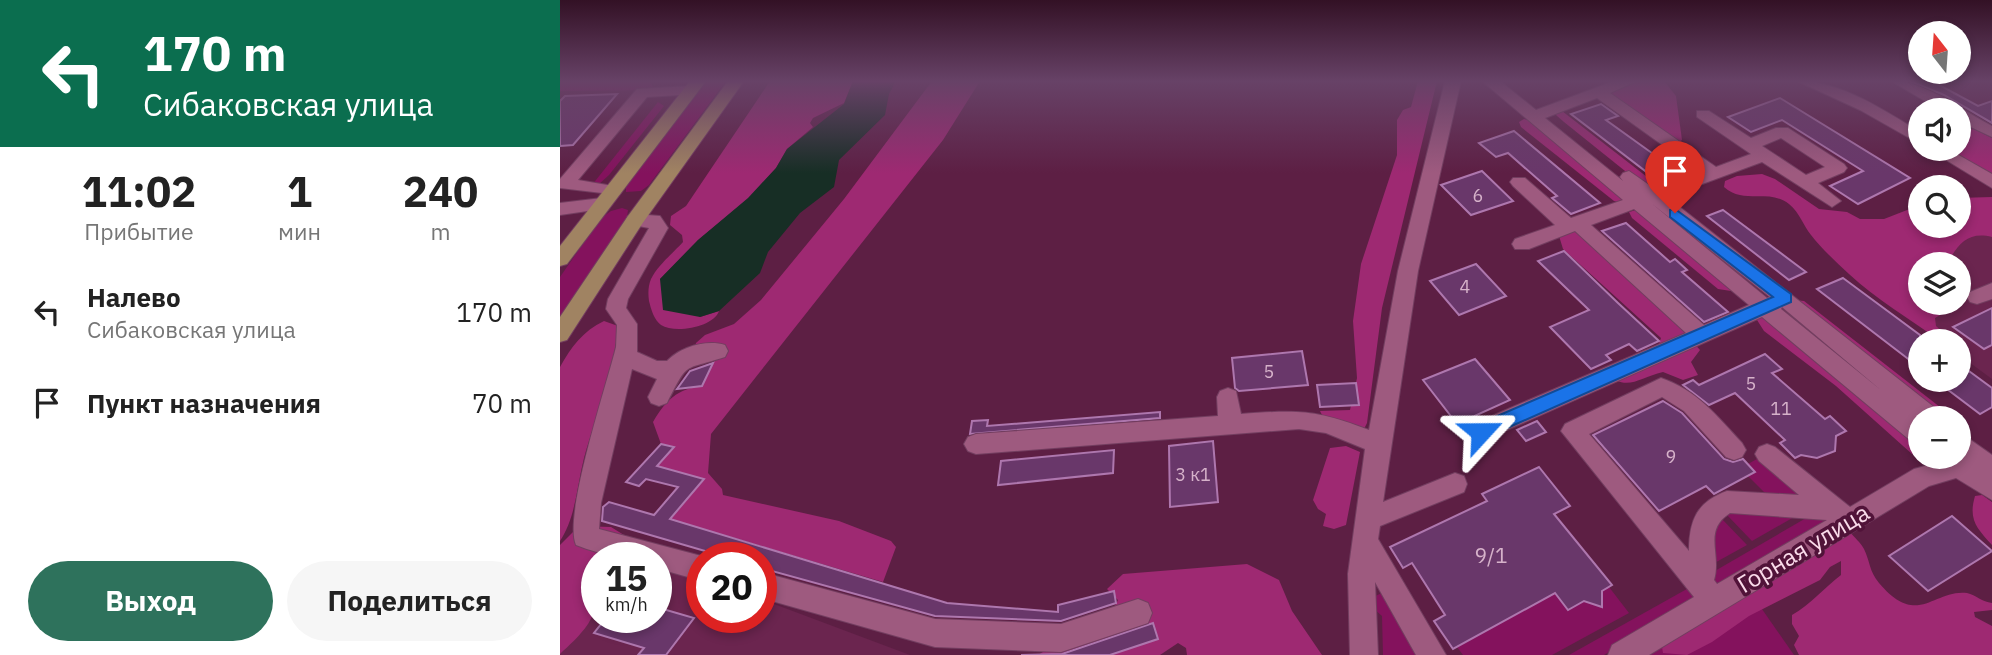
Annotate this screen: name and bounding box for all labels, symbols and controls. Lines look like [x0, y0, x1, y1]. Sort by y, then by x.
text: 170 m [143, 21, 287, 84]
north arrow [1908, 21, 1970, 84]
map controls [1908, 21, 1971, 469]
icon: left [28, 28, 119, 119]
text: Сибаковская улица [143, 83, 433, 125]
button: sound [1908, 98, 1971, 161]
pin [1645, 141, 1705, 213]
icon: arrive [1656, 152, 1694, 190]
text: 11:02 [82, 164, 196, 219]
text: 1 [287, 164, 312, 219]
text: 240 [403, 164, 478, 219]
button: search [1908, 175, 1971, 238]
house number: 6 [1473, 184, 1483, 207]
text: Прибытие [84, 216, 194, 246]
text: мин [278, 216, 321, 246]
text: m [430, 216, 451, 246]
button: layers [1908, 252, 1971, 315]
house number: 4 [1460, 275, 1471, 298]
text: Налево [87, 280, 181, 314]
icon: left [28, 293, 66, 331]
text: 170 m [456, 295, 532, 329]
text: Сибаковская улица [87, 314, 296, 344]
button: + [1908, 329, 1971, 392]
house number: 5 [1264, 360, 1274, 383]
house number: 5 [1746, 372, 1756, 395]
icon: arrive [28, 384, 66, 422]
text: Пункт назначения [87, 386, 321, 420]
text: 70 m [472, 386, 532, 420]
position arrow [1444, 395, 1518, 469]
house number: 11 [1770, 397, 1792, 420]
button: − [1908, 406, 1971, 469]
house number: 9 [1666, 445, 1676, 468]
house number: 3 к1 [1175, 463, 1211, 486]
street label: Горная улица [1731, 496, 1875, 600]
house number: 9/1 [1474, 541, 1508, 569]
speed limit sign: 20 [686, 542, 777, 633]
text: 15 [605, 555, 648, 601]
button: Выход [28, 561, 273, 641]
button: Поделиться [287, 561, 532, 641]
text: km/h [605, 593, 648, 616]

